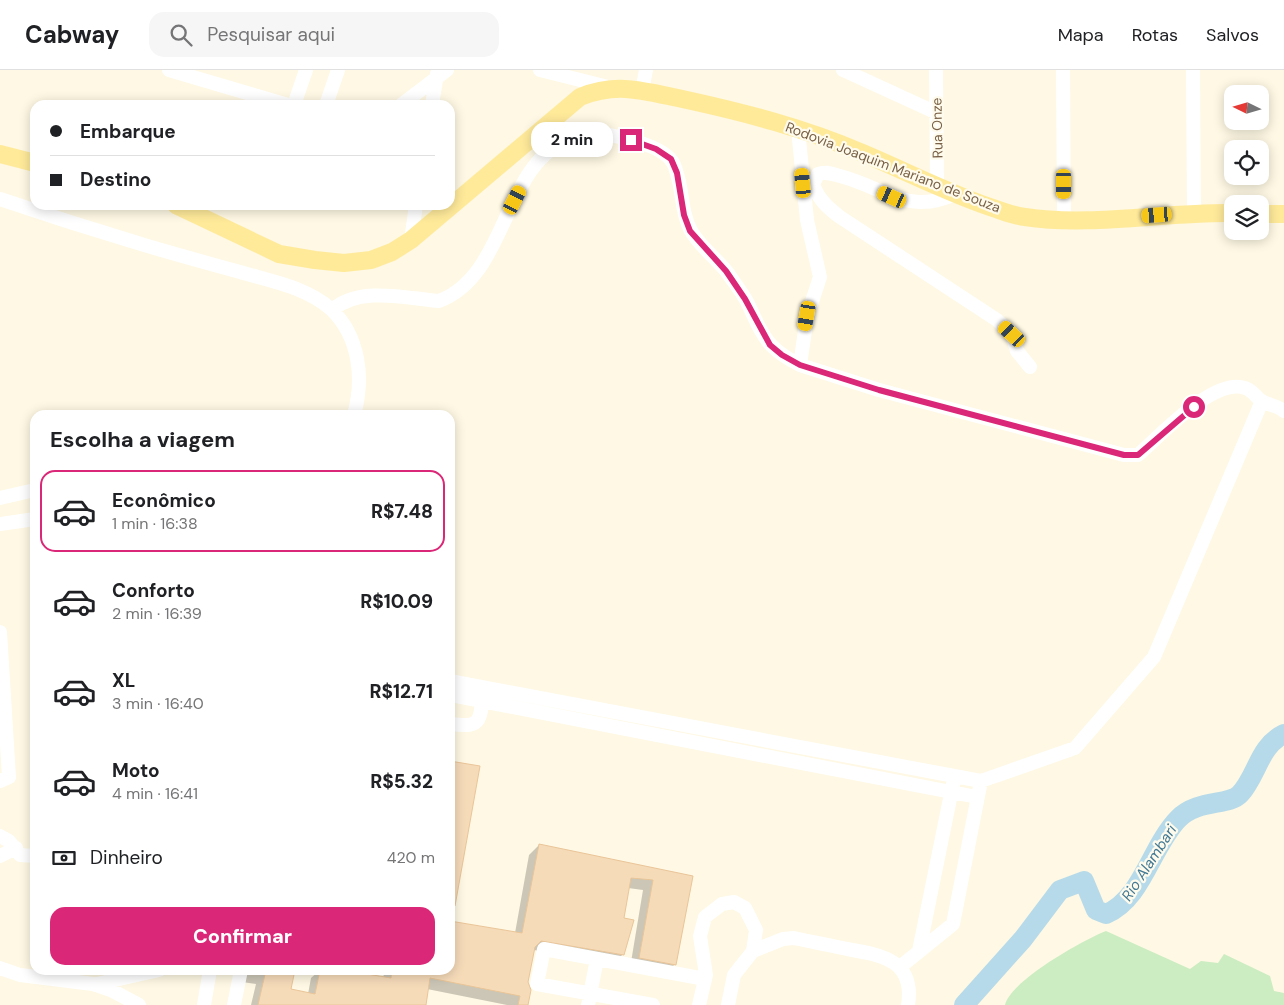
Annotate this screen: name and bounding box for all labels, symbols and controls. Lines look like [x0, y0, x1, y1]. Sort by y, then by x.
search box [149, 12, 499, 57]
text: Cabway [25, 19, 119, 50]
icon: search [167, 21, 195, 49]
text: Pesquisar aqui [207, 22, 335, 47]
text: Mapa [1058, 23, 1104, 47]
text: Rotas [1132, 23, 1178, 47]
text: Salvos [1206, 23, 1259, 47]
north arrow [1224, 85, 1269, 130]
map controls [1224, 85, 1269, 240]
street label: Rua Onze [927, 97, 947, 159]
street label: Rodovia Joaquim Mariano de Souza [783, 118, 1003, 216]
text: Embarque [80, 119, 176, 144]
callout: 2 min [531, 122, 614, 158]
text: 2 min [551, 129, 593, 150]
route end [620, 129, 642, 151]
button: locate [1224, 140, 1269, 185]
text: Destino [80, 167, 151, 192]
car [794, 167, 811, 199]
car [1056, 169, 1071, 199]
car [501, 183, 528, 217]
car [875, 184, 908, 210]
button: layers [1224, 195, 1269, 240]
car [1141, 206, 1172, 224]
car [797, 300, 816, 332]
car [995, 318, 1028, 350]
route start [1183, 396, 1205, 418]
text: Escolha a viagem [50, 425, 235, 454]
text: Econômico [112, 488, 216, 513]
icon: car [52, 489, 97, 534]
text: R$7.48 [371, 499, 433, 524]
text: 1 min · 16:38 [112, 513, 198, 534]
text: Conforto [112, 578, 195, 603]
icon: car [52, 579, 97, 624]
text: R$10.09 [360, 589, 433, 614]
text: 2 min · 16:39 [112, 603, 202, 624]
text: XL [112, 668, 135, 693]
icon: car [52, 669, 97, 714]
text: R$12.71 [370, 679, 433, 704]
text: 3 min · 16:40 [112, 693, 204, 714]
text: Moto [112, 758, 160, 783]
icon: car [52, 759, 97, 804]
text: R$5.32 [370, 769, 433, 794]
text: 4 min · 16:41 [112, 783, 198, 804]
water label: Rio Alambari [1117, 821, 1181, 905]
icon: cash [50, 844, 78, 872]
text: Dinheiro [90, 845, 163, 870]
text: 420 m [387, 847, 435, 868]
button: Confirmar [50, 907, 435, 965]

